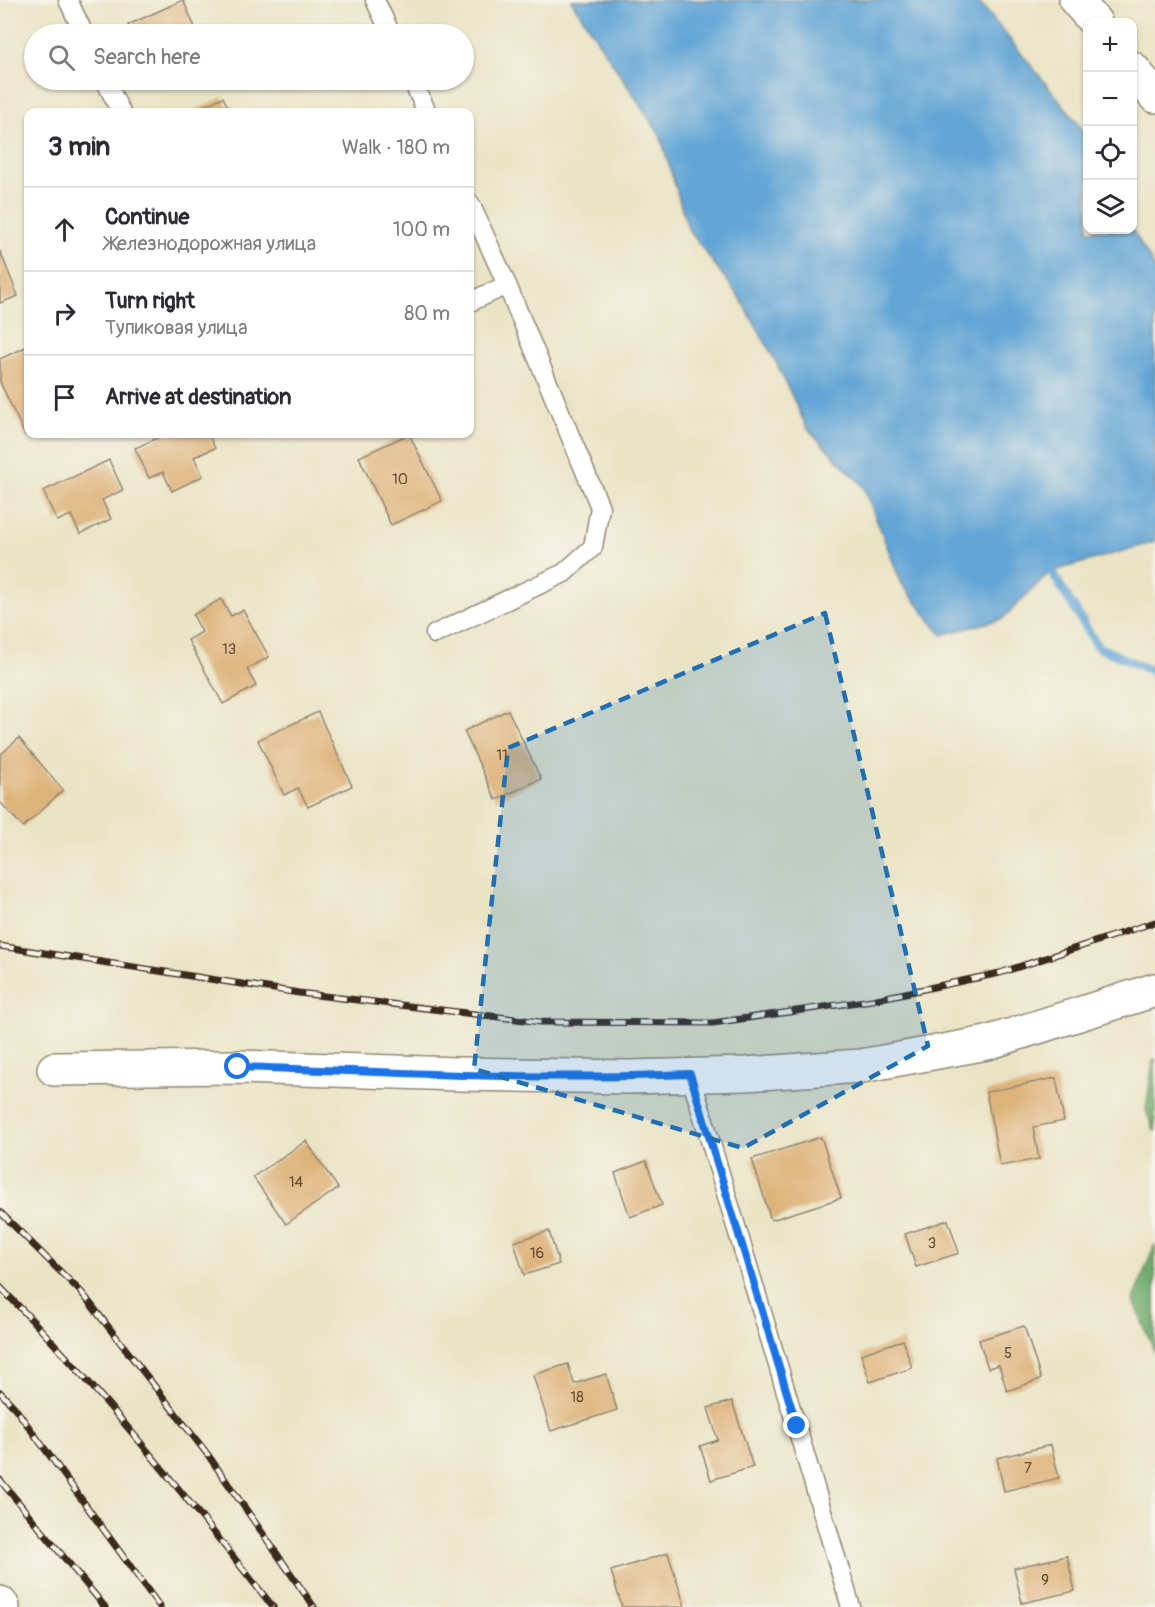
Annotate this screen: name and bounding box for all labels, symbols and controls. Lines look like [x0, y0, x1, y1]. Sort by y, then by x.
map controls [1083, 18, 1137, 234]
button: + [1083, 18, 1137, 72]
search box [24, 24, 474, 90]
icon: search [45, 41, 78, 74]
text: Search here [93, 43, 200, 71]
button: − [1083, 72, 1137, 126]
button: locate [1083, 126, 1137, 180]
text: 3 min [48, 131, 110, 163]
text: Walk · 180 m [342, 135, 450, 160]
button: layers [1083, 180, 1137, 234]
text: Continue [105, 203, 189, 231]
icon: ahead [48, 213, 81, 246]
text: 100 m [393, 217, 450, 242]
text: Железнодорожная улица [105, 231, 316, 256]
text: Turn right [105, 287, 195, 315]
icon: right [48, 297, 81, 330]
text: 80 m [404, 301, 450, 326]
text: Тупиковая улица [105, 315, 247, 340]
icon: arrive [48, 381, 81, 414]
text: Arrive at destination [105, 383, 291, 411]
house number: 10 [392, 470, 408, 489]
house number: 13 [222, 640, 236, 659]
house number: 11 [496, 746, 508, 765]
route start [224, 1053, 250, 1079]
house number: 14 [289, 1173, 304, 1192]
house number: 3 [928, 1234, 936, 1253]
house number: 16 [530, 1244, 544, 1263]
house number: 5 [1004, 1344, 1012, 1363]
house number: 18 [570, 1388, 584, 1407]
route end [783, 1412, 809, 1438]
house number: 7 [1024, 1459, 1032, 1478]
house number: 9 [1041, 1571, 1049, 1590]

